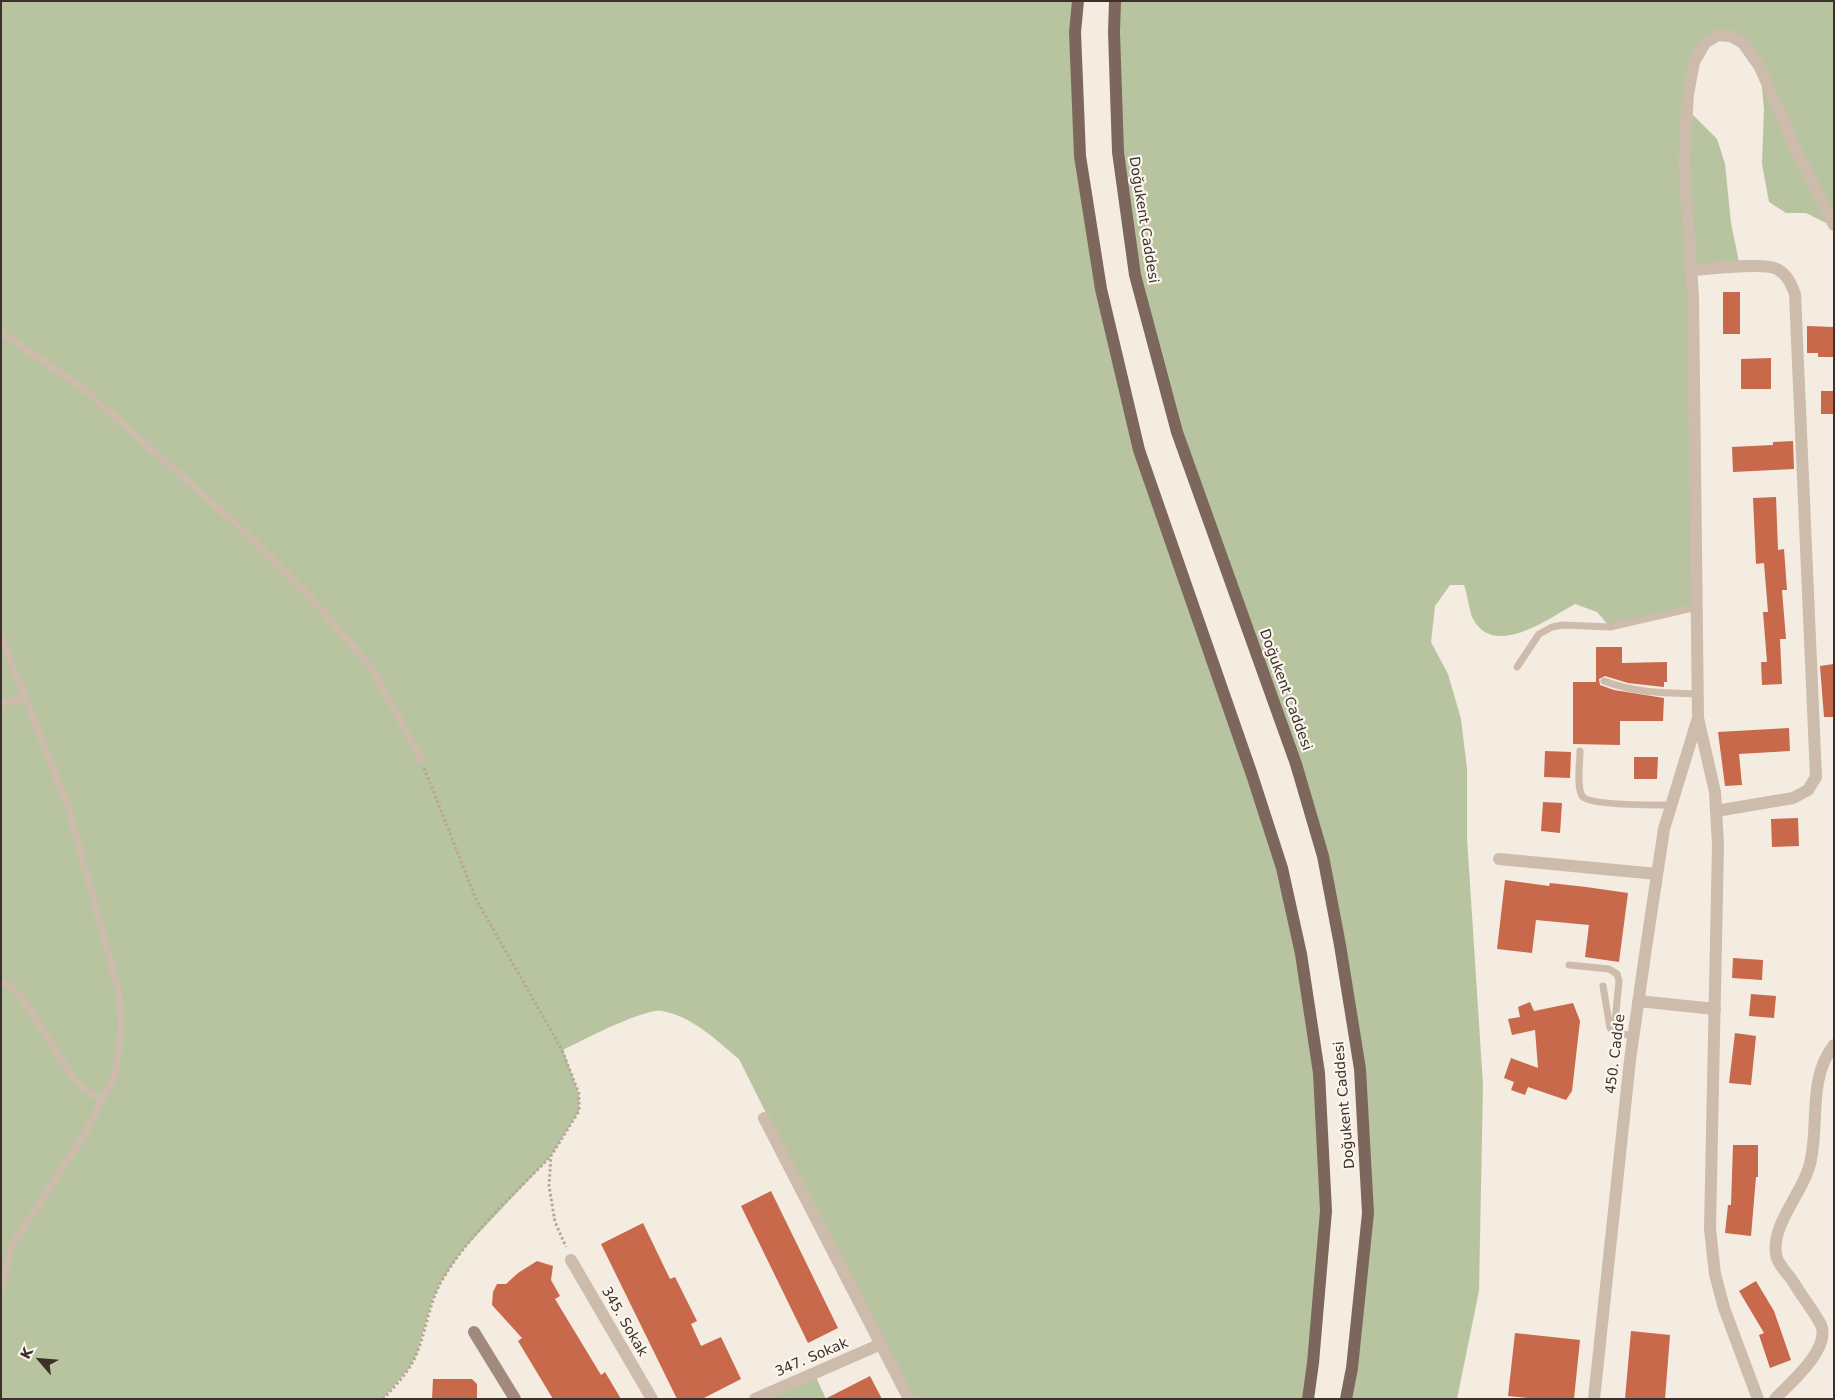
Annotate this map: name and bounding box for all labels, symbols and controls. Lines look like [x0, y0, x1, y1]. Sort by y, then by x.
street label: Doğukent Caddesi [1125, 155, 1161, 285]
street label: Doğukent Caddesi [1255, 627, 1315, 753]
street label: 450. Cadde [1603, 1013, 1629, 1095]
street label: Doğukent Caddesi [1331, 1040, 1359, 1170]
street label: 345. Sokak [597, 1284, 651, 1360]
north arrow [15, 1335, 65, 1385]
street label: 347. Sokak [773, 1335, 851, 1381]
text: K [17, 1345, 36, 1362]

